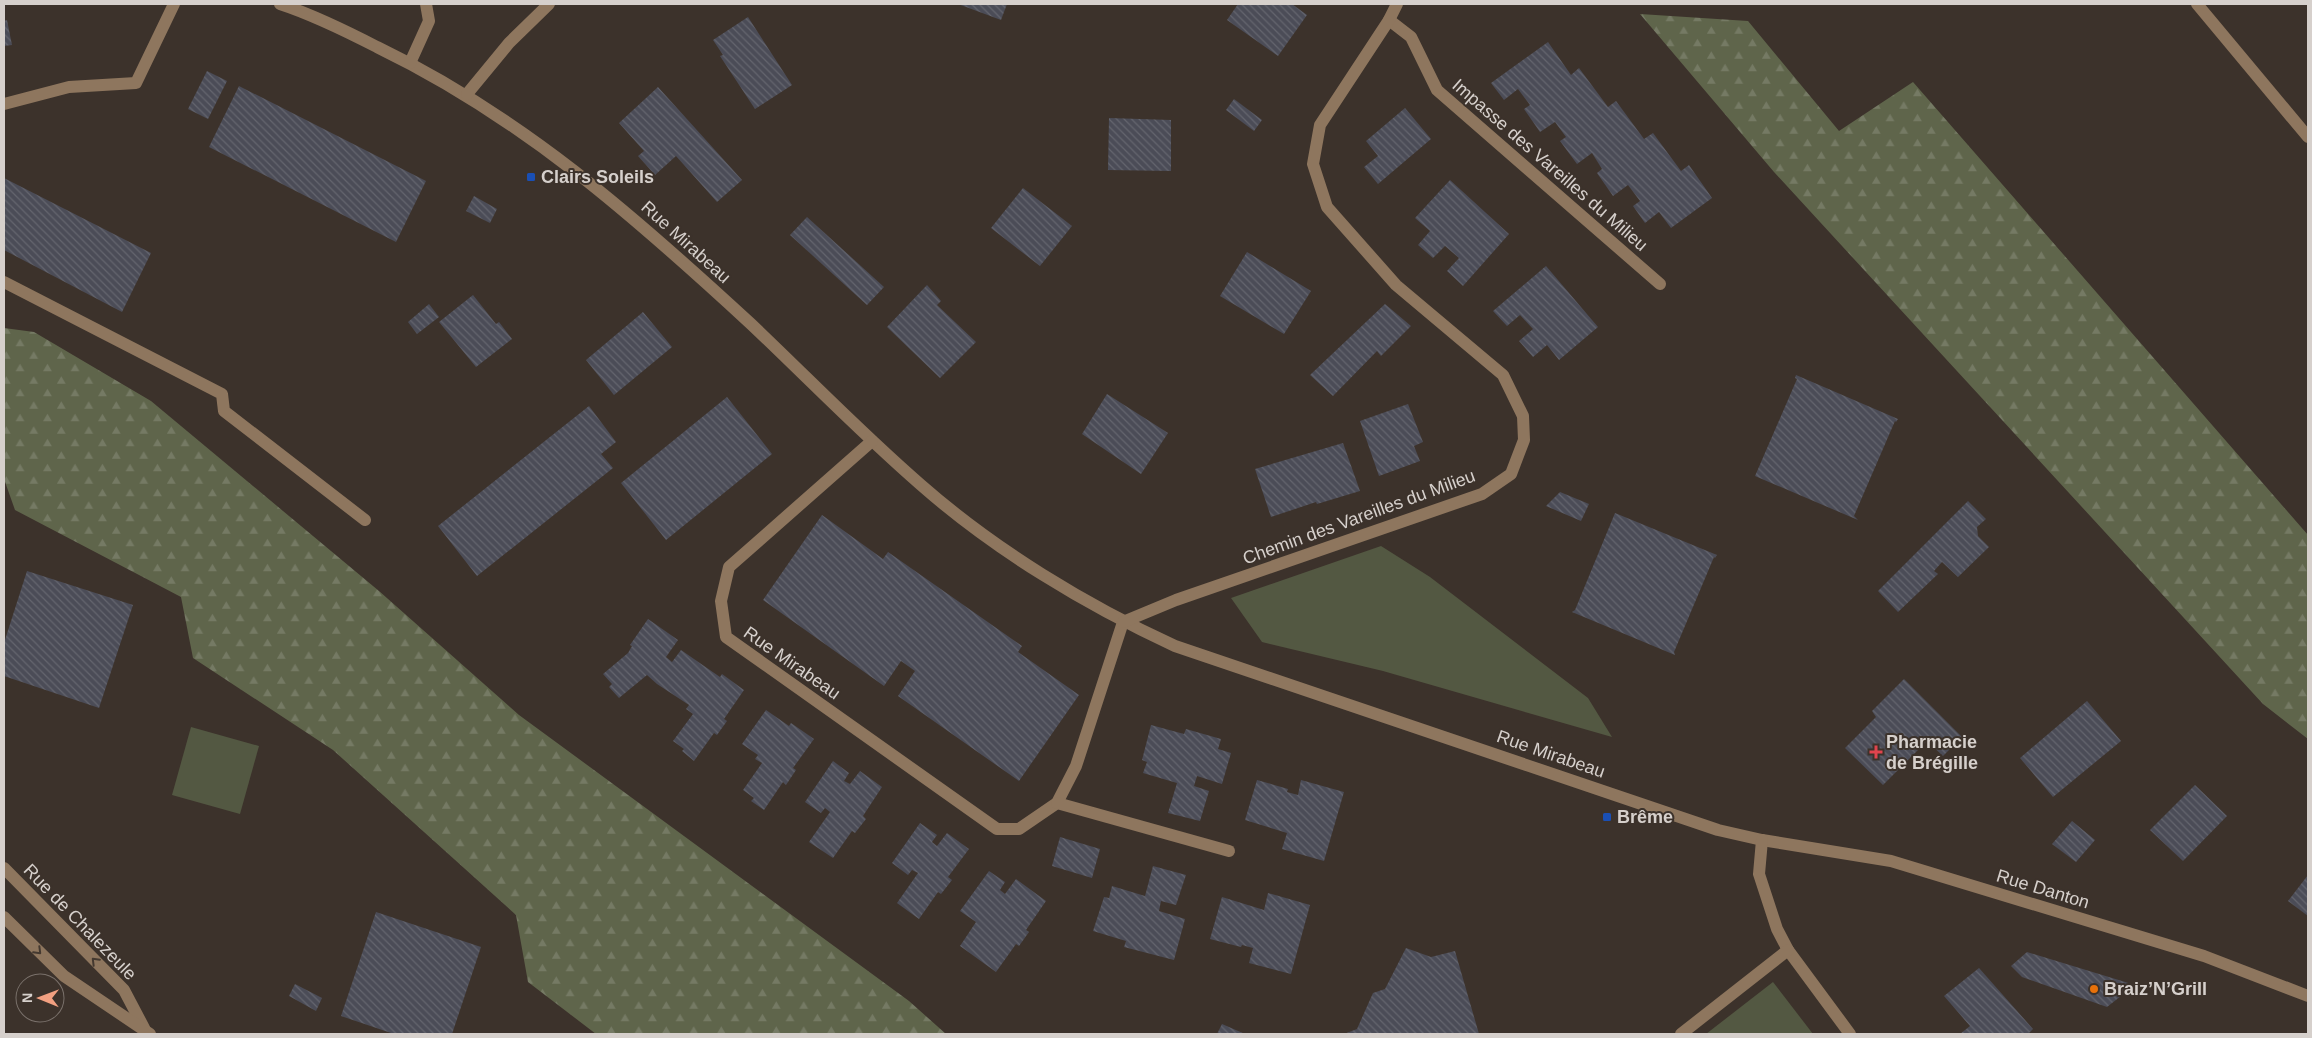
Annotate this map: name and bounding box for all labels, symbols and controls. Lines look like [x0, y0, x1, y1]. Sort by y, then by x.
street label: Impasse des Vareilles du Milieu [1448, 75, 1652, 255]
place label: Clairs Soleils [541, 167, 654, 187]
marker: Clairs Soleils [525, 171, 537, 183]
street label: Rue Mirabeau [637, 197, 735, 287]
street label: Chemin des Vareilles du Milieu [1240, 466, 1478, 568]
street label: Rue Mirabeau [740, 622, 844, 704]
street label: Rue Mirabeau [1494, 726, 1608, 782]
place label: Pharmacie de Brégille [1886, 732, 1978, 773]
marker: Pharmacie de Brégille [1870, 746, 1882, 758]
place label: Brême [1617, 807, 1673, 827]
marker: Brême [1601, 811, 1613, 823]
street label: Rue de Chalezeule [20, 860, 140, 984]
street label: Rue Danton [1994, 865, 2092, 913]
one-way arrow [33, 945, 42, 954]
one-way arrow [92, 958, 101, 967]
north arrow [15, 973, 65, 1023]
place label: Braiz’N’Grill [2104, 979, 2207, 999]
marker: Braiz’N’Grill [2088, 983, 2100, 995]
text: N [19, 993, 35, 1003]

